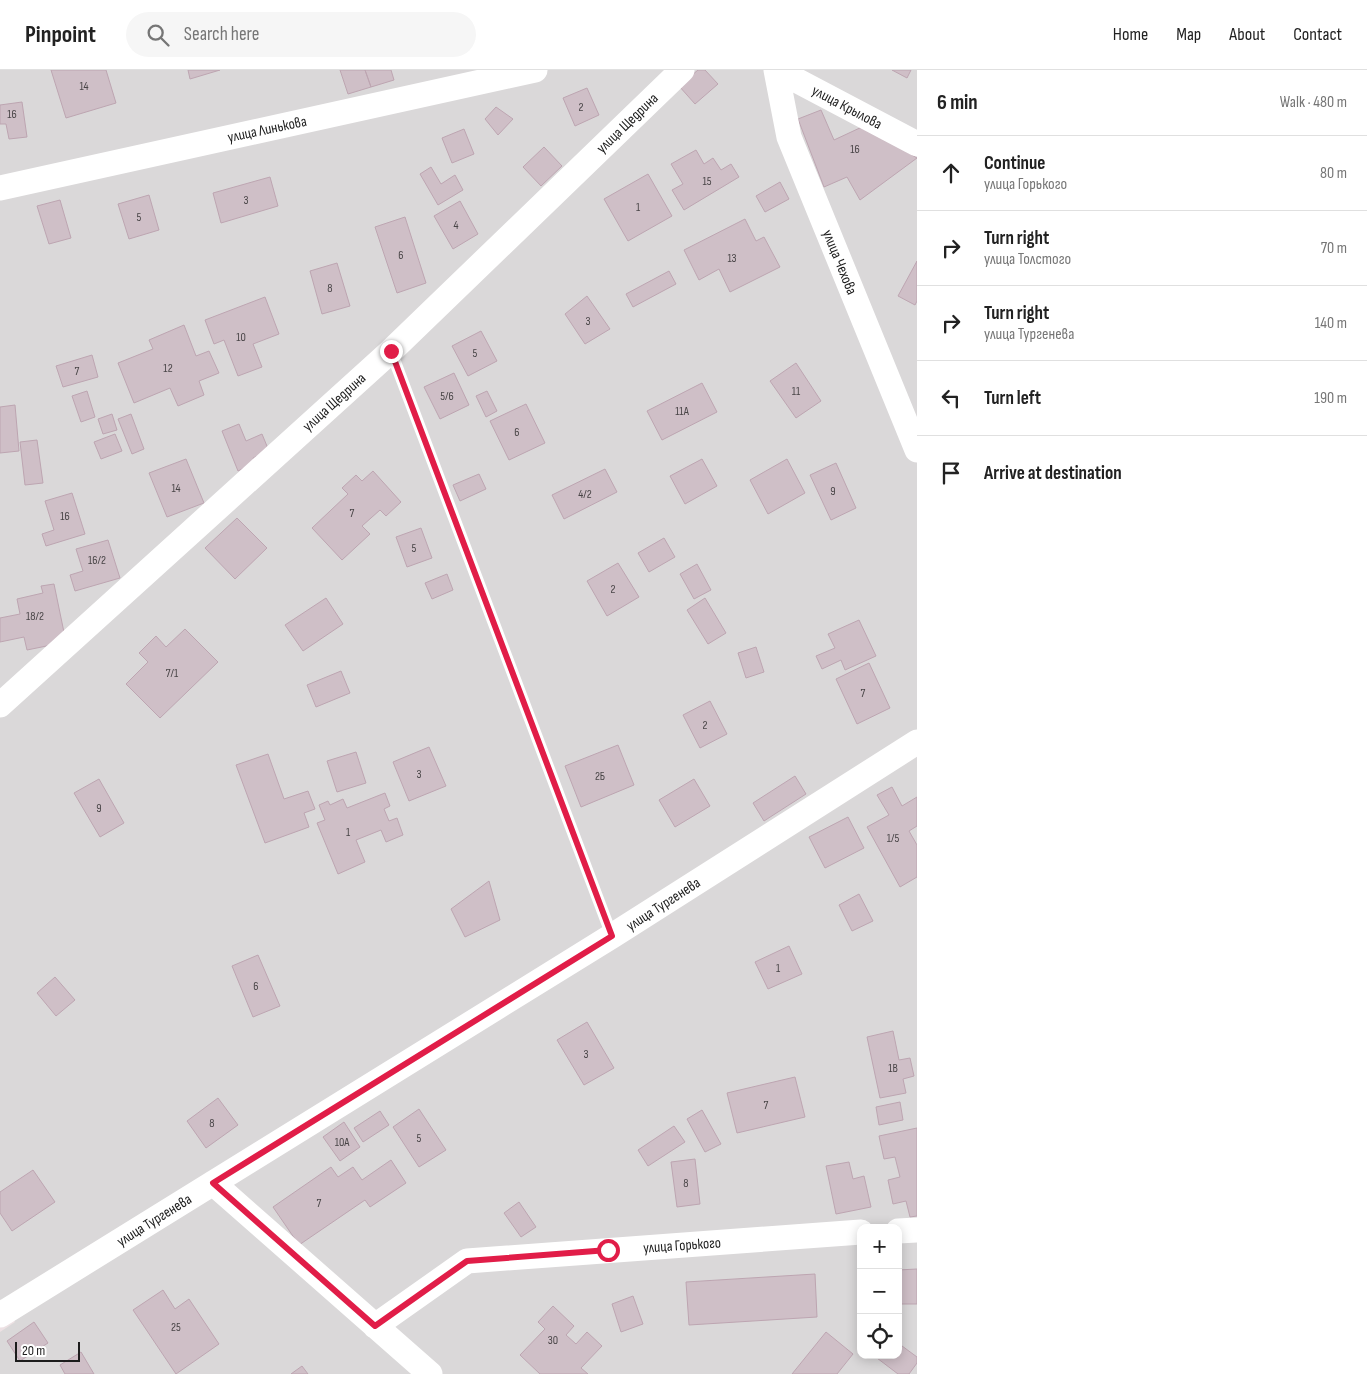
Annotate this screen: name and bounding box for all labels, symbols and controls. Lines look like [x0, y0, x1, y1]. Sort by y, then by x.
search box [126, 12, 476, 57]
text: Pinpoint [25, 20, 96, 49]
icon: search [144, 21, 172, 49]
text: Search here [184, 23, 259, 46]
text: Home [1113, 24, 1148, 45]
text: Map [1176, 24, 1201, 45]
text: About [1229, 24, 1265, 45]
text: Contact [1293, 24, 1342, 45]
house number: 14 [79, 79, 89, 94]
street label: улица Крылова [808, 81, 885, 134]
street label: улица Щедрина [592, 89, 662, 158]
text: 6 min [937, 90, 978, 115]
text: Walk · 480 m [1280, 93, 1347, 112]
house number: 2 [579, 100, 584, 115]
house number: 16 [7, 107, 17, 122]
street label: улица Линькова [226, 112, 309, 147]
house number: 16 [850, 142, 860, 157]
text: Continue [984, 152, 1045, 175]
icon: ahead [937, 159, 965, 187]
text: 80 m [1320, 164, 1347, 183]
house number: 15 [702, 174, 712, 189]
text: улица Горького [984, 175, 1067, 194]
house number: 3 [243, 193, 249, 208]
house number: 1 [636, 200, 641, 215]
house number: 5 [137, 210, 142, 225]
house number: 4 [453, 218, 459, 233]
street label: улица Чехова [818, 227, 861, 298]
text: Turn right [984, 227, 1049, 250]
icon: right [937, 234, 965, 262]
text: 70 m [1321, 239, 1347, 258]
house number: 6 [398, 248, 404, 263]
text: улица Толстого [984, 250, 1071, 269]
house number: 13 [727, 251, 737, 266]
house number: 8 [327, 281, 333, 296]
text: Turn right [984, 302, 1049, 325]
icon: right [937, 309, 965, 337]
house number: 3 [585, 314, 591, 329]
text: 140 m [1315, 314, 1347, 333]
text: улица Тургенева [984, 325, 1074, 344]
house number: 10 [236, 330, 246, 345]
route end [380, 340, 403, 363]
house number: 5 [473, 346, 478, 361]
house number: 12 [163, 361, 173, 376]
house number: 7 [75, 364, 80, 379]
street label: улица Щедрина [299, 369, 370, 436]
house number: 11 [792, 384, 801, 399]
icon: left [937, 384, 965, 412]
text: Turn left [984, 387, 1041, 410]
house number: 5/6 [440, 389, 454, 404]
text: 190 m [1314, 389, 1347, 408]
house number: 11А [675, 404, 690, 419]
house number: 6 [514, 425, 520, 440]
icon: arrive [937, 459, 965, 487]
text: Arrive at destination [984, 462, 1122, 485]
house number: 14 [171, 481, 181, 496]
house number: 9 [830, 484, 836, 499]
house number: 4/2 [578, 487, 592, 502]
house number: 7 [350, 506, 355, 521]
house number: 16 [60, 509, 70, 524]
house number: 5 [412, 541, 417, 556]
house number: 16/2 [88, 553, 106, 568]
house number: 2 [611, 582, 616, 597]
house number: 18/2 [26, 609, 44, 624]
house number: 7/1 [166, 666, 179, 681]
house number: 7 [861, 686, 866, 701]
house number: 2 [703, 718, 708, 733]
house number: 3 [416, 767, 422, 782]
house number: 2Б [595, 769, 605, 784]
house number: 9 [96, 801, 102, 816]
house number: 1 [346, 825, 351, 840]
house number: 1/5 [887, 831, 900, 846]
street label: улица Тургенева [623, 873, 704, 935]
house number: 1 [776, 961, 781, 976]
house number: 6 [253, 979, 259, 994]
house number: 3 [583, 1047, 589, 1062]
house number: 1В [888, 1061, 898, 1076]
house number: 7 [764, 1098, 769, 1113]
house number: 8 [209, 1116, 215, 1131]
house number: 5 [417, 1131, 422, 1146]
house number: 10А [335, 1135, 350, 1150]
house number: 8 [683, 1176, 689, 1191]
street label: улица Тургенева [113, 1190, 195, 1251]
house number: 7 [317, 1196, 322, 1211]
map controls [857, 1224, 902, 1359]
button: + [857, 1224, 902, 1269]
street label: улица Горького [642, 1233, 722, 1258]
route start [597, 1239, 620, 1262]
button: − [857, 1269, 902, 1314]
button: locate [857, 1314, 902, 1359]
house number: 25 [171, 1320, 181, 1335]
house number: 30 [548, 1333, 558, 1348]
scale bar [15, 1339, 80, 1362]
text: 20 m [22, 1342, 45, 1359]

